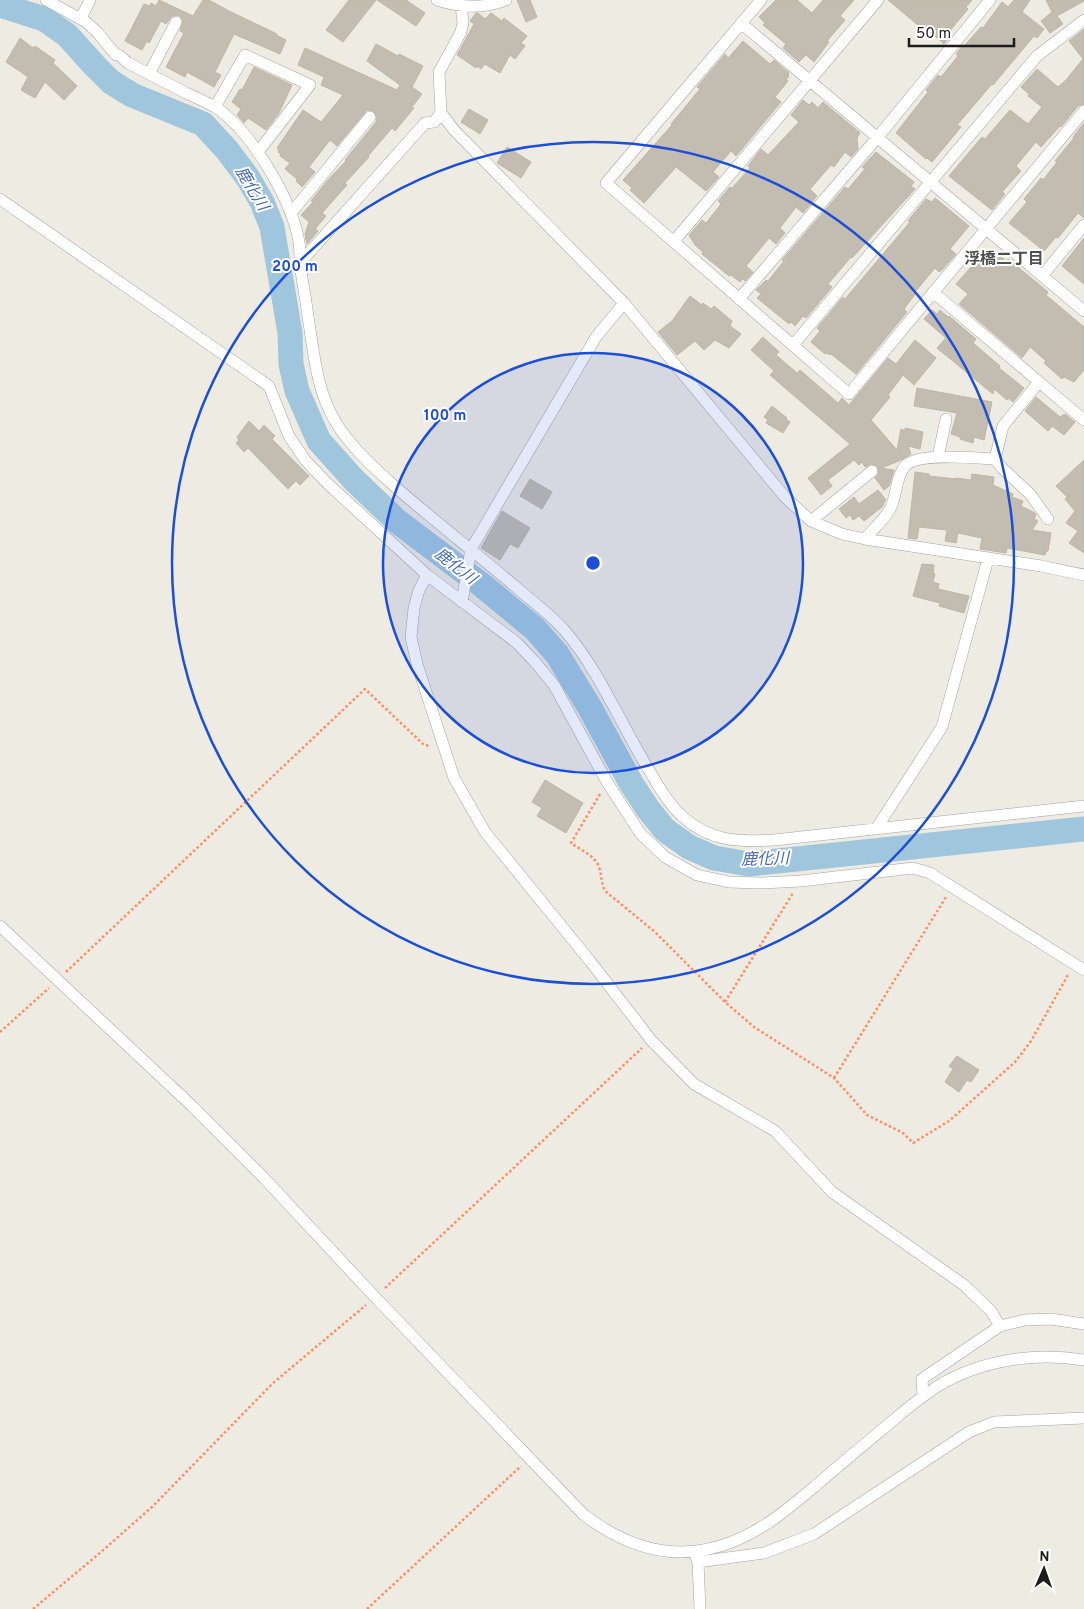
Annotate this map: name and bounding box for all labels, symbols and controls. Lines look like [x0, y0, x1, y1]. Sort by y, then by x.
scale bar [909, 15, 1014, 47]
text: 50 m [916, 25, 951, 44]
water label: 鹿化川 [230, 163, 273, 216]
district label: 浮橋二丁目 [964, 250, 1044, 270]
text: 200 m [272, 258, 318, 277]
text: 100 m [424, 407, 466, 426]
water label: 鹿化川 [430, 544, 482, 591]
centre of rings [584, 554, 602, 572]
water label: 鹿化川 [741, 849, 791, 871]
north arrow [1019, 1544, 1069, 1594]
text: N [1039, 1549, 1050, 1566]

